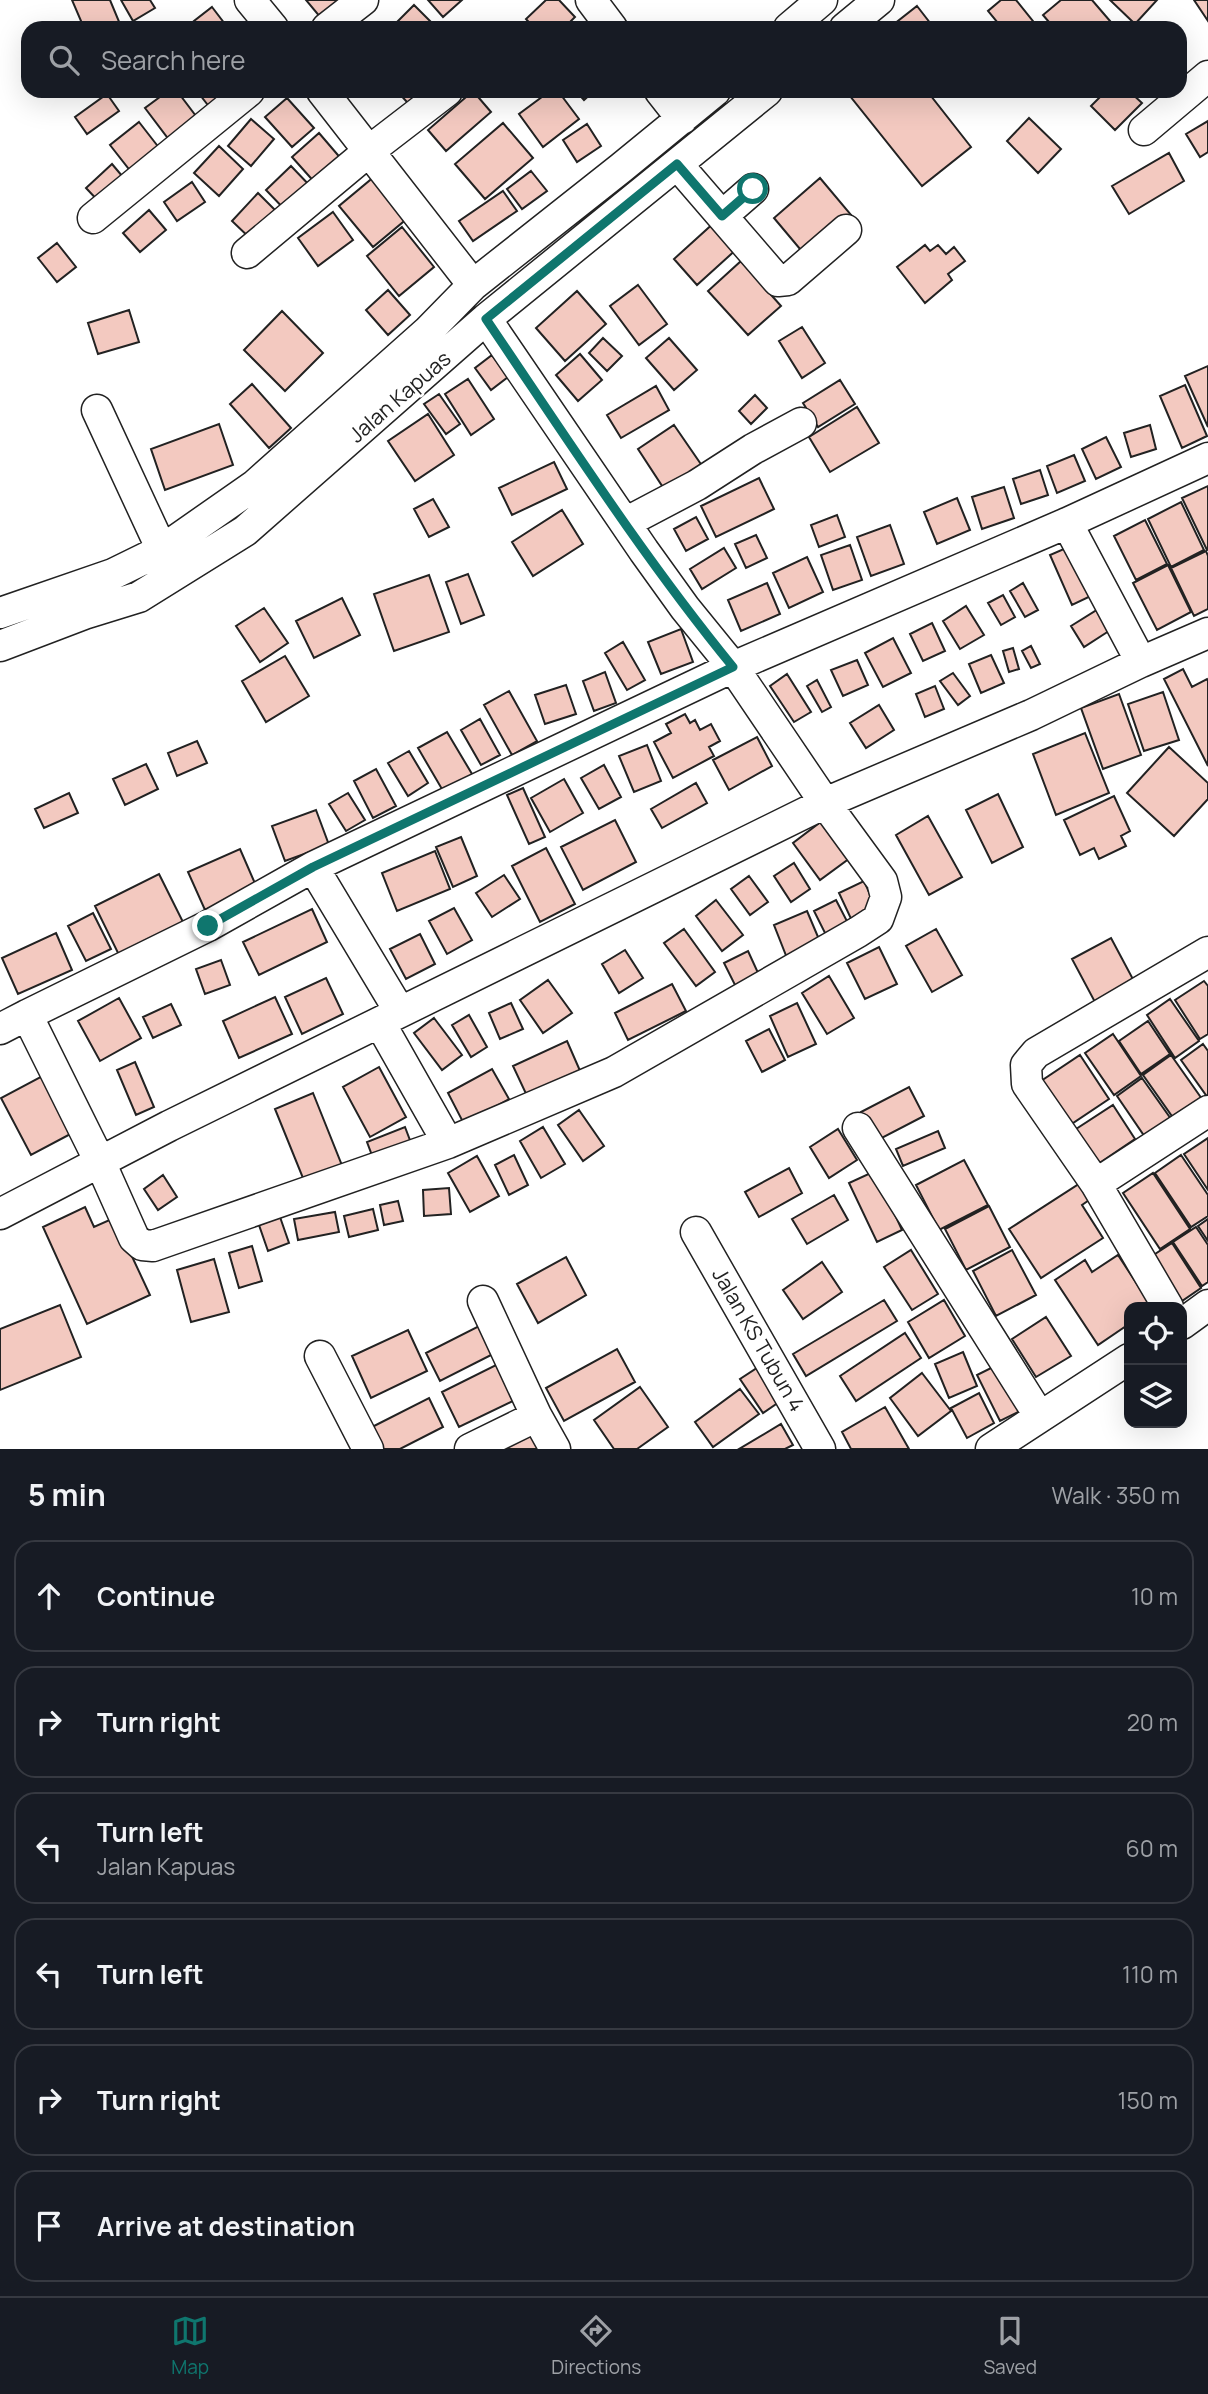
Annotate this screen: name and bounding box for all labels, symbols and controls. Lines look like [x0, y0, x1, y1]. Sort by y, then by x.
search box [21, 21, 1187, 98]
icon: search [45, 41, 83, 79]
text: Search here [101, 42, 246, 78]
route start [737, 173, 768, 204]
street label: Jalan Kapuas [342, 344, 456, 448]
route end [192, 910, 223, 941]
street label: Jalan KS Tubun 4 [706, 1263, 811, 1416]
map controls [1124, 1302, 1187, 1428]
button: locate [1124, 1302, 1187, 1365]
button: layers [1124, 1365, 1187, 1428]
text: 5 min [28, 1474, 106, 1515]
text: Walk · 350 m [1051, 1479, 1180, 1511]
icon: ahead [30, 1577, 68, 1615]
text: Continue [97, 1578, 215, 1614]
text: 10 m [1131, 1580, 1178, 1612]
icon: right [30, 1703, 68, 1741]
text: Turn right [97, 1704, 221, 1740]
text: 20 m [1127, 1706, 1178, 1738]
text: Turn left [97, 1814, 204, 1850]
icon: left [30, 1829, 68, 1867]
text: 60 m [1126, 1832, 1178, 1864]
text: Jalan Kapuas [97, 1850, 235, 1882]
icon: left [30, 1955, 68, 1993]
text: Turn left [97, 1956, 204, 1992]
text: 110 m [1122, 1958, 1178, 1990]
icon: right [30, 2081, 68, 2119]
text: Turn right [97, 2082, 221, 2118]
text: 150 m [1118, 2084, 1178, 2116]
icon: arrive [30, 2207, 68, 2245]
text: Arrive at destination [97, 2208, 355, 2244]
tab: Map [171, 2312, 209, 2380]
tab: Directions [551, 2312, 641, 2380]
tab: Saved [983, 2312, 1037, 2380]

